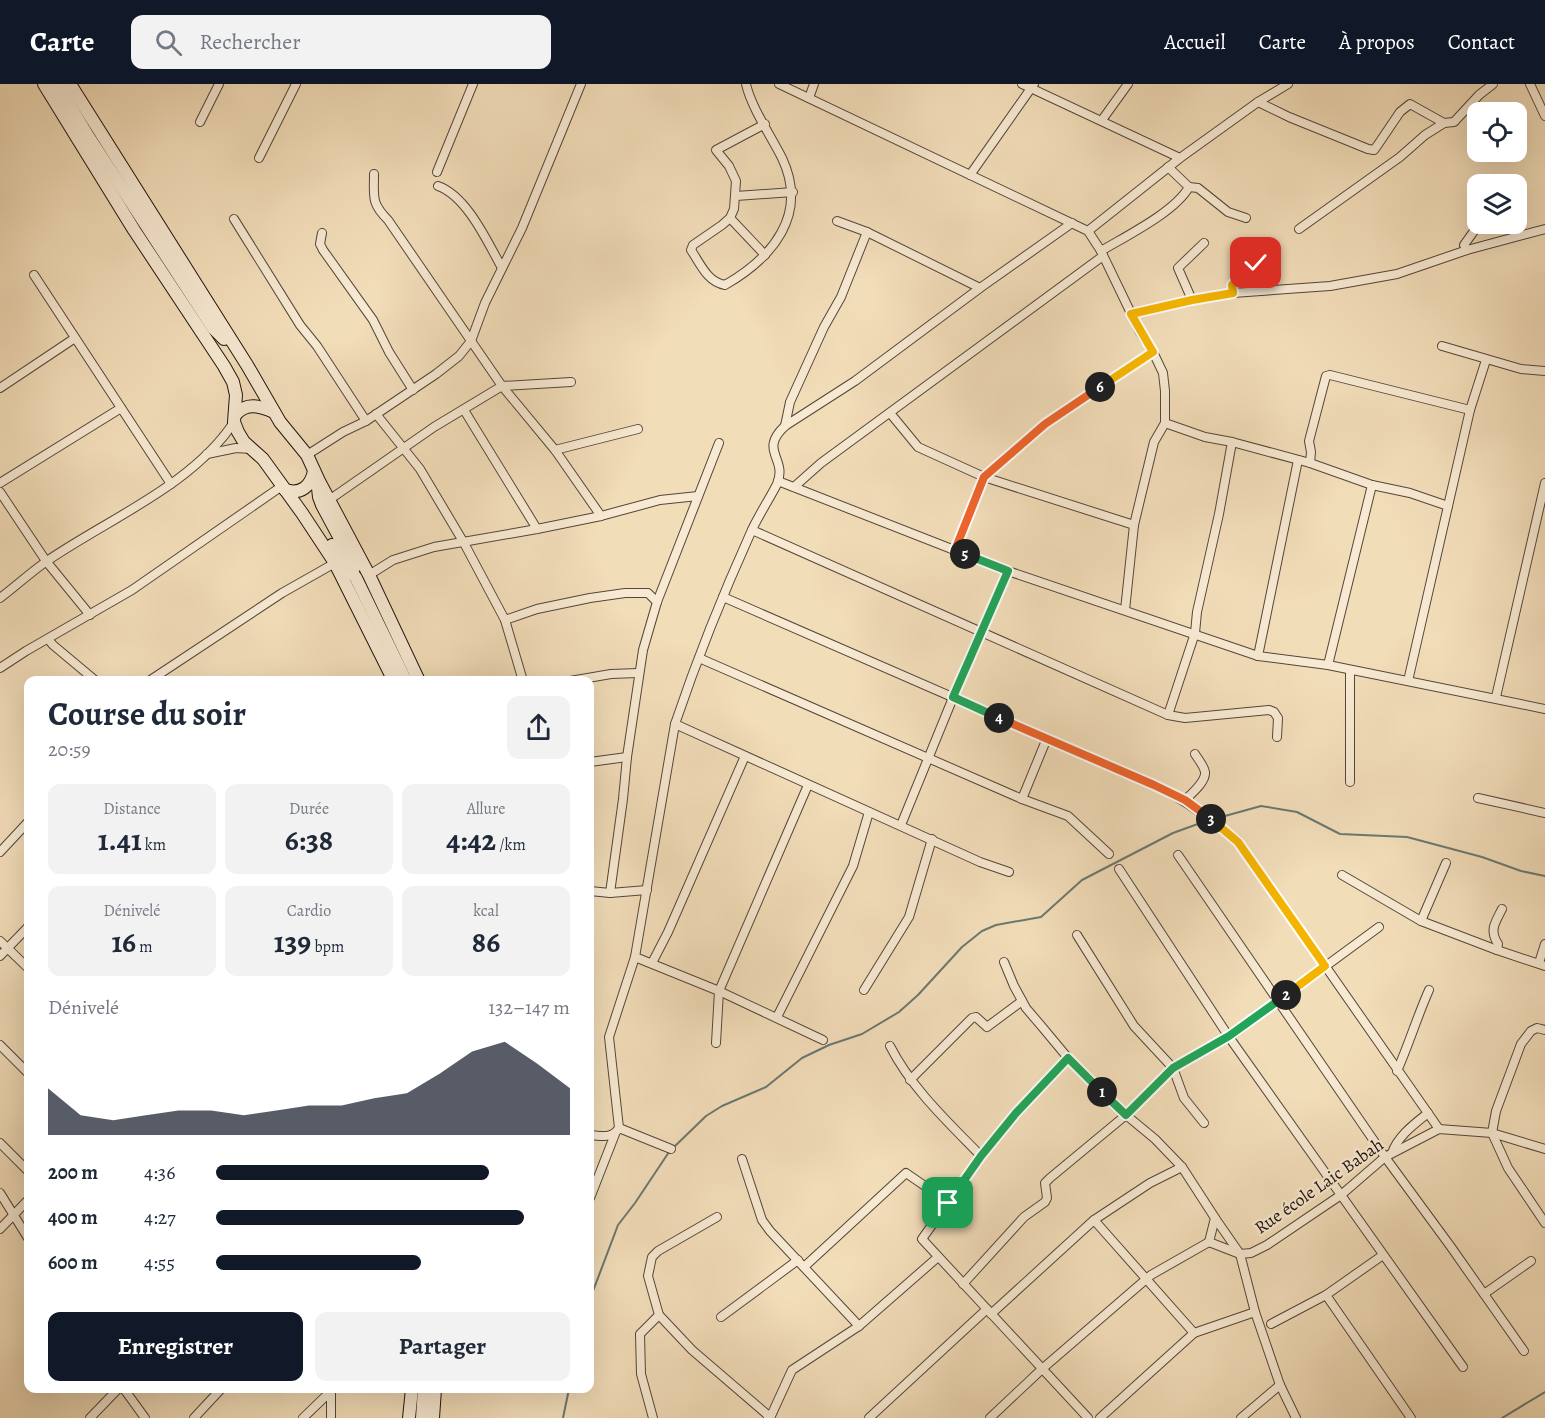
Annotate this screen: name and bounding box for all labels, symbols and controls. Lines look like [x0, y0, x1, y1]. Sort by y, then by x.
search box [131, 15, 551, 69]
text: Carte [30, 23, 95, 61]
icon: search [152, 26, 185, 59]
text: Rechercher [200, 27, 301, 57]
text: Accueil [1164, 28, 1226, 56]
text: Carte [1259, 28, 1306, 56]
text: À propos [1339, 28, 1415, 56]
text: Contact [1448, 28, 1515, 56]
map controls [1467, 102, 1527, 234]
button: locate [1467, 102, 1527, 162]
button: layers [1467, 174, 1527, 234]
pin [1230, 237, 1281, 288]
icon: check [1239, 246, 1272, 279]
pin: 6 [1085, 372, 1115, 402]
text: 6 [1096, 376, 1104, 398]
pin: 5 [950, 539, 980, 569]
text: 5 [962, 543, 968, 565]
text: Course du soir [48, 691, 246, 736]
button: share [507, 696, 570, 759]
pin: 4 [984, 703, 1014, 733]
text: 4 [995, 707, 1003, 729]
text: 20:59 [48, 736, 91, 763]
text: Distance [103, 798, 161, 820]
text: Durée [289, 798, 329, 820]
text: Allure [467, 798, 505, 820]
pin: 3 [1196, 804, 1226, 834]
text: 3 [1208, 808, 1214, 830]
text: 1.41 [98, 820, 142, 860]
text: 6:38 [285, 820, 333, 860]
text: 4:42 [446, 820, 496, 860]
text: km [142, 834, 166, 856]
text: /km [496, 834, 526, 856]
text: Dénivelé [104, 900, 160, 922]
text: Cardio [287, 900, 331, 922]
text: kcal [473, 900, 499, 922]
text: 16 [111, 922, 136, 962]
text: 139 [274, 922, 311, 962]
text: 86 [472, 922, 500, 962]
text: m [136, 936, 153, 958]
text: bpm [311, 936, 344, 958]
pin: 2 [1271, 980, 1301, 1010]
text: 2 [1282, 984, 1290, 1006]
text: Dénivelé [48, 994, 119, 1021]
text: 132–147 m [488, 994, 570, 1021]
pin: 1 [1087, 1077, 1117, 1107]
text: 1 [1099, 1081, 1105, 1103]
street label: Rue école Laic Babah [1250, 1132, 1389, 1240]
text: 200 m [48, 1159, 98, 1186]
text: 4:36 [144, 1159, 175, 1186]
pin [922, 1177, 973, 1228]
icon: arrive [931, 1186, 964, 1219]
text: 400 m [48, 1204, 98, 1231]
text: 4:27 [144, 1204, 176, 1231]
text: 600 m [48, 1249, 98, 1276]
text: 4:55 [144, 1249, 175, 1276]
button: Enregistrer [48, 1312, 303, 1381]
button: Partager [315, 1312, 570, 1381]

